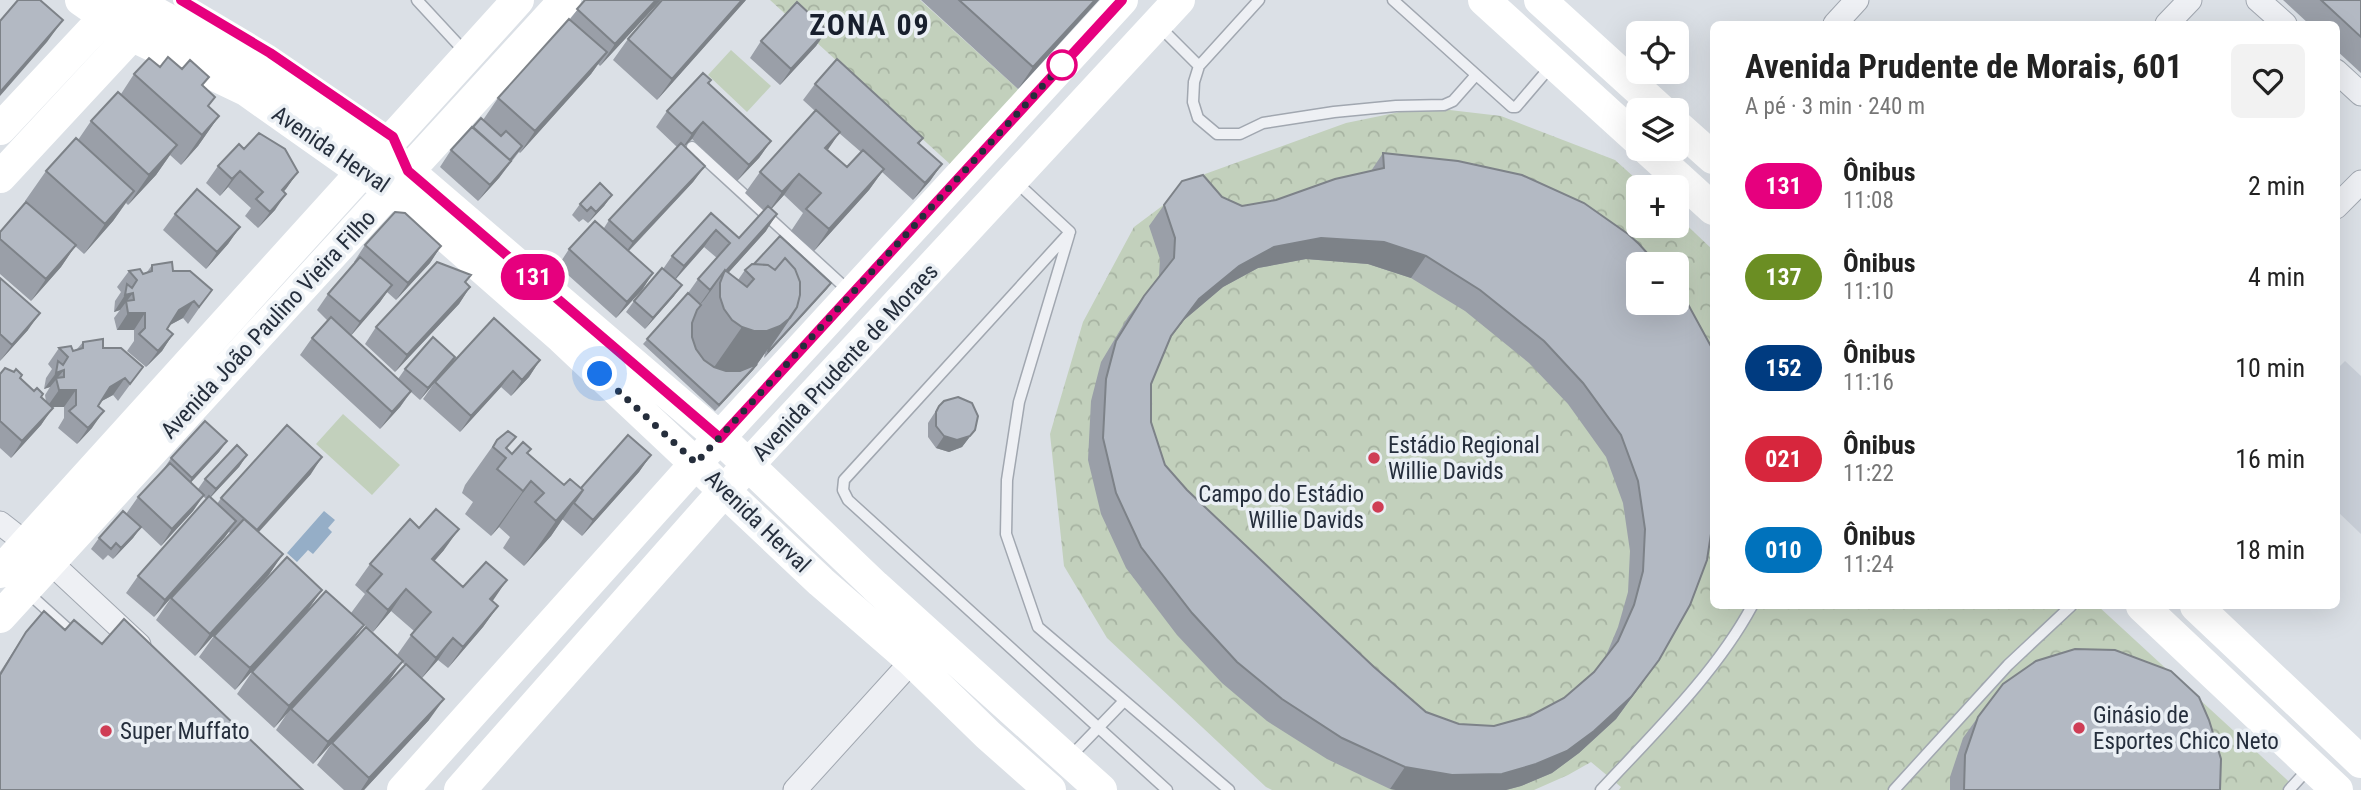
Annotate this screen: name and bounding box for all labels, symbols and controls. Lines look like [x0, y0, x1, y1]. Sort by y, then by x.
district label: ZONA 09 [809, 7, 931, 42]
map controls [1626, 21, 1689, 315]
button: locate [1626, 21, 1689, 84]
button: heart [2231, 44, 2305, 118]
text: Avenida Prudente de Morais, 601 [1745, 47, 2182, 86]
unlabelled marker [1047, 50, 1077, 80]
text: A pé · 3 min · 240 m [1745, 93, 1925, 120]
button: layers [1626, 98, 1689, 161]
street label: Avenida Herval [267, 100, 394, 199]
text: Ônibus [1843, 157, 1916, 187]
text: 2 min [2248, 171, 2305, 201]
text: 131 [1765, 172, 1802, 200]
button: + [1626, 175, 1689, 238]
text: 11:08 [1843, 187, 1894, 214]
street label: Avenida João Paulino Vieira Filho [155, 205, 381, 444]
text: Ônibus [1843, 248, 1916, 278]
button: − [1626, 252, 1689, 315]
line badge: 131 [493, 254, 573, 300]
street label: Avenida Prudente de Moraes [747, 258, 944, 466]
text: 4 min [2248, 262, 2305, 292]
text: 131 [515, 263, 551, 291]
text: 137 [1765, 263, 1802, 291]
text: 11:10 [1843, 278, 1894, 305]
text: Ônibus [1843, 339, 1916, 369]
text: 10 min [2235, 353, 2305, 383]
text: 152 [1765, 354, 1802, 382]
your location [582, 356, 617, 391]
text: 11:16 [1843, 369, 1894, 396]
text: Ônibus [1843, 430, 1916, 460]
place label: Estádio Regional Willie Davids [1388, 432, 1540, 485]
text: 16 min [2235, 444, 2305, 474]
text: 021 [1765, 445, 1802, 473]
marker: Estádio Regional Willie Davids [1366, 450, 1382, 466]
text: 11:22 [1843, 460, 1894, 487]
street label: Avenida Herval [700, 465, 816, 578]
place label: Campo do Estádio Willie Davids [1198, 481, 1364, 534]
marker: Campo do Estádio Willie Davids [1370, 499, 1386, 515]
text: Ônibus [1843, 521, 1916, 551]
text: 18 min [2235, 535, 2305, 565]
text: 010 [1765, 536, 1802, 564]
text: 11:24 [1843, 551, 1894, 578]
place label: Ginásio de Esportes Chico Neto [2093, 702, 2279, 755]
place label: Super Muffato [120, 718, 250, 745]
marker: Ginásio de Esportes Chico Neto [2071, 720, 2087, 736]
marker: Super Muffato [98, 723, 114, 739]

